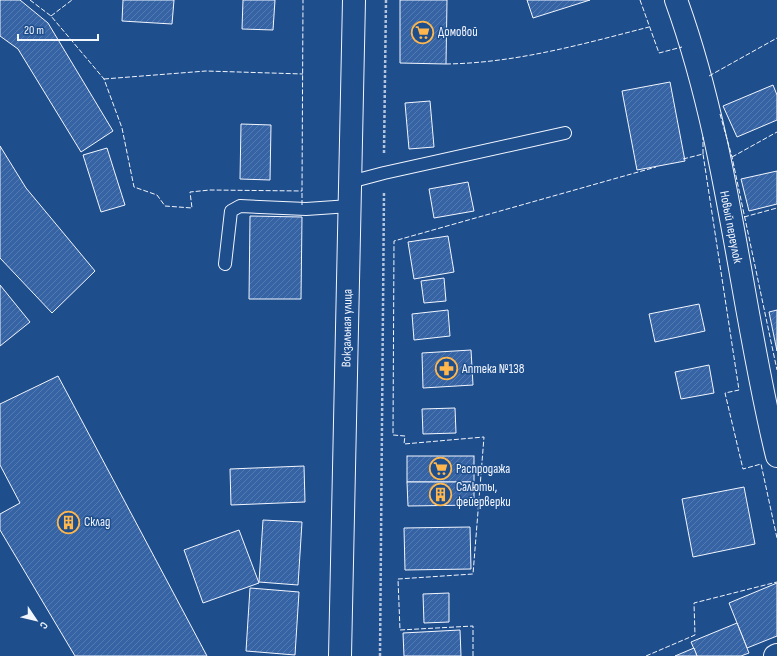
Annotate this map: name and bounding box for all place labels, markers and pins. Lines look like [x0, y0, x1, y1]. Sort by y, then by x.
supermarket icon: Домовой [410, 19, 436, 45]
place label: Домовой [438, 24, 478, 40]
pharmacy icon: Аптека №138 [434, 356, 460, 382]
place label: Аптека №138 [461, 361, 525, 377]
supermarket icon: Распродажа [427, 456, 453, 482]
place label: Распродажа [456, 461, 510, 477]
place label: Салюты, фейерверки [456, 479, 511, 510]
building icon: Салюты, фейерверки [428, 481, 454, 507]
building icon: Склад [55, 509, 81, 535]
place label: Склад [84, 514, 110, 530]

